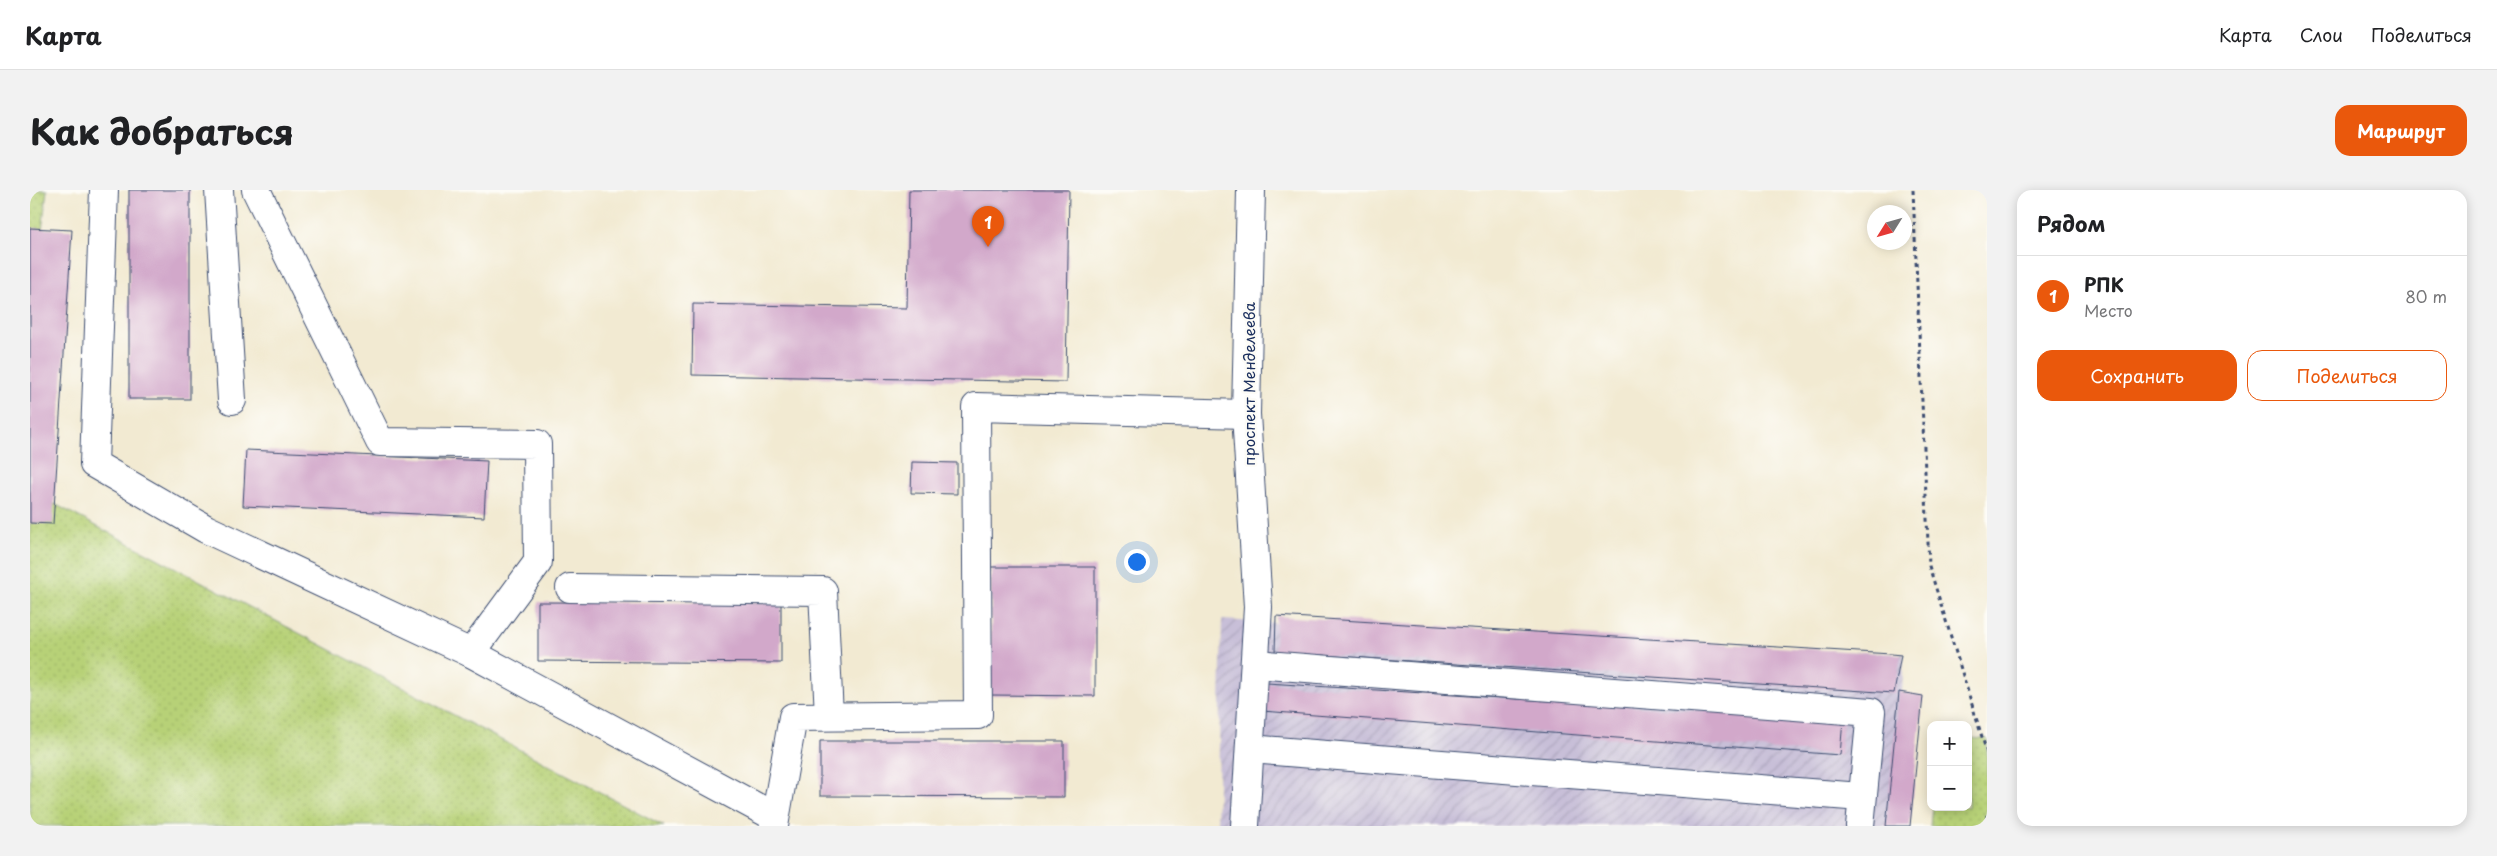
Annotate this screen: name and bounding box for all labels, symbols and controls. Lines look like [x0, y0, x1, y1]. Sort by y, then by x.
text: Карта [25, 17, 102, 53]
text: Карта [2219, 21, 2272, 48]
text: Слои [2300, 21, 2343, 48]
text: Поделиться [2371, 21, 2472, 48]
text: Как добраться [30, 104, 294, 157]
button: Маршрут [2335, 105, 2467, 156]
north arrow [1867, 205, 1912, 250]
pin: 1 [972, 206, 1004, 247]
text: Рядом [2037, 207, 2105, 239]
text: РПК [2084, 270, 2124, 298]
text: 1 [2049, 284, 2057, 308]
text: 80 m [2405, 284, 2447, 308]
text: Место [2084, 298, 2133, 322]
street label: проспект Менделеева [1237, 301, 1260, 466]
button: Сохранить [2037, 350, 2237, 401]
button: Поделиться [2247, 350, 2447, 401]
your location [1124, 549, 1150, 575]
map controls [1927, 721, 1972, 811]
button: + [1927, 721, 1972, 766]
button: − [1927, 766, 1972, 811]

